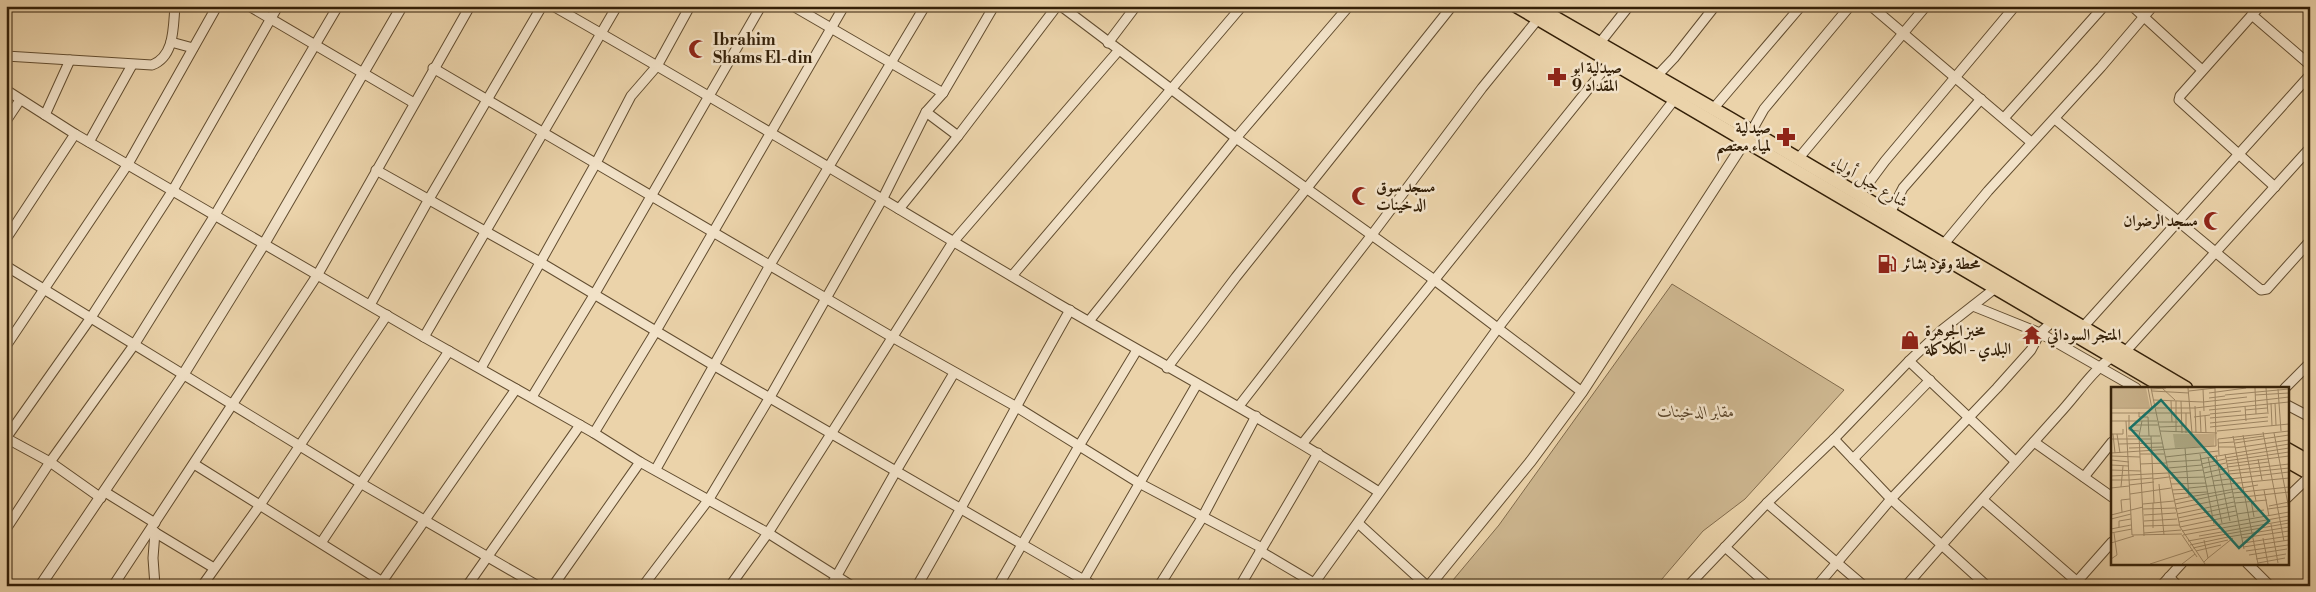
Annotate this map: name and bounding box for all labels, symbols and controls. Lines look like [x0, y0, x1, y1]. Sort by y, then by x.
place label: Ibrahim Shams El-din [713, 30, 813, 68]
mosque icon: Ibrahim Shams El-din [687, 38, 709, 60]
place label: صيدلية ابو المقداد 9 [1570, 58, 1622, 96]
pharmacy icon: صيدلية ابو المقداد 9 [1546, 66, 1568, 88]
place label: صيدلية لمياء معتصم [1716, 118, 1771, 162]
pharmacy icon: صيدلية لمياء معتصم [1775, 126, 1797, 148]
street label: شارع جبل أولياء [1825, 150, 1912, 215]
place label: مسجد سوق الدخينات [1376, 177, 1436, 215]
mosque icon: مسجد سوق الدخينات [1350, 185, 1372, 207]
mosque icon: مسجد الرضوان [2202, 210, 2224, 232]
place label: مسجد الرضوان [2123, 211, 2198, 231]
fuel station icon: محطة وقود بشائر [1876, 253, 1898, 275]
place label: محطة وقود بشائر [1900, 254, 1980, 274]
place label: مخبز الجوهرة البلدي - الكلاكلة [1924, 321, 2011, 362]
temple icon: المتجر السوداني [2021, 324, 2043, 346]
place label: المتجر السوداني [2046, 325, 2121, 348]
shop icon: مخبز الجوهرة البلدي - الكلاكلة [1899, 329, 1921, 351]
inset map [2111, 387, 2288, 564]
park label: مقابر الدخينات [1657, 402, 1735, 422]

